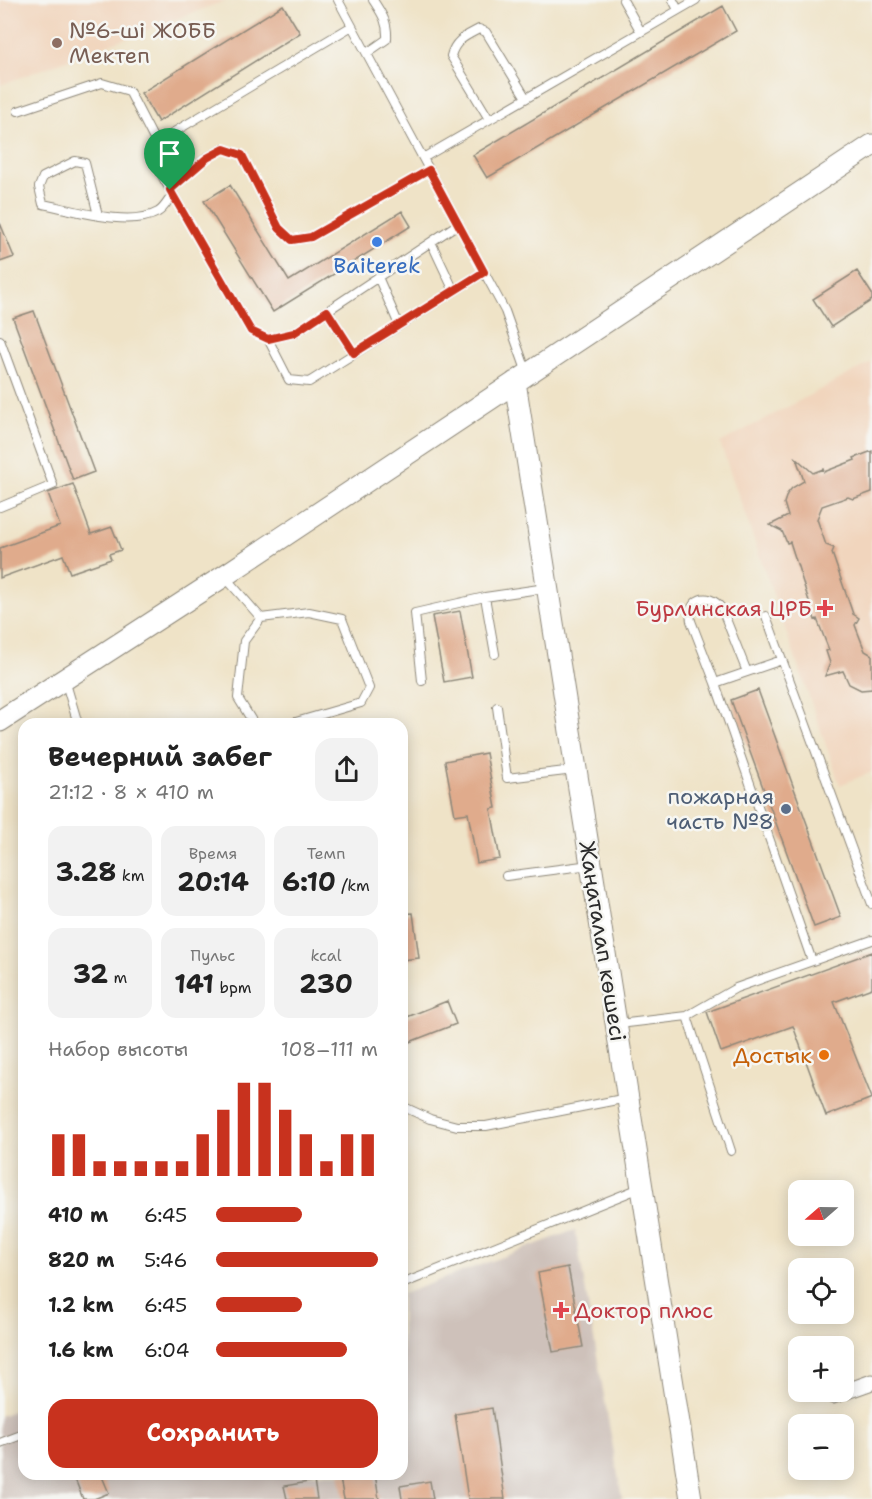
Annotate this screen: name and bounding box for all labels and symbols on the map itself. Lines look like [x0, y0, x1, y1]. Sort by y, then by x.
place label: №6-ші ЖОББ Мектеп [69, 16, 216, 70]
marker: №6-ші ЖОББ Мектеп [50, 36, 64, 50]
pin [144, 128, 195, 190]
marker: Baiterek [370, 235, 384, 249]
place label: Baiterek [333, 251, 421, 280]
place label: Бурлинская ЦРБ [635, 594, 812, 623]
marker: Бурлинская ЦРБ [816, 599, 834, 617]
place label: пожарная часть №8 [666, 782, 774, 836]
marker: пожарная часть №8 [779, 802, 793, 816]
street label: Жаңаталап көшесі [572, 839, 633, 1043]
place label: Достык [733, 1041, 812, 1070]
marker: Достык [817, 1048, 831, 1062]
north arrow [788, 1180, 854, 1246]
place label: Доктор плюс [574, 1296, 713, 1325]
marker: Доктор плюс [552, 1301, 570, 1319]

